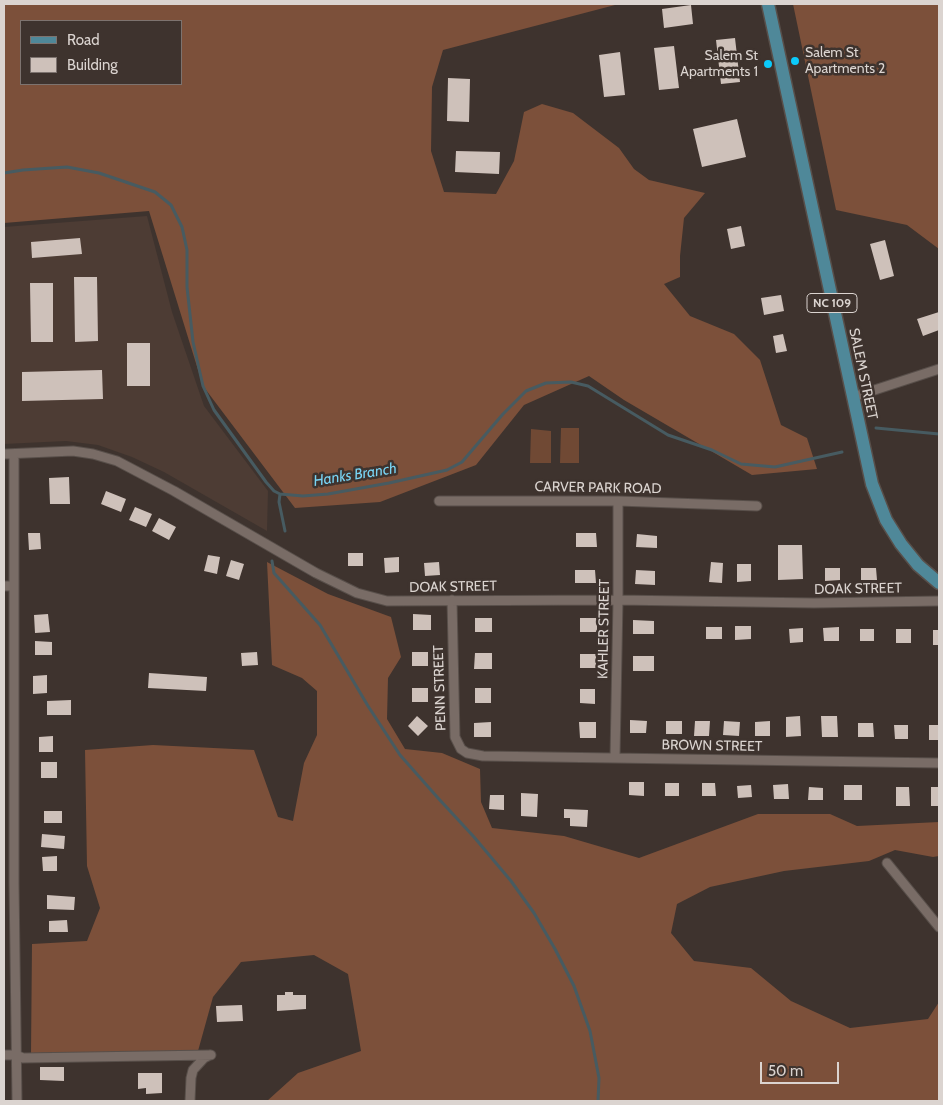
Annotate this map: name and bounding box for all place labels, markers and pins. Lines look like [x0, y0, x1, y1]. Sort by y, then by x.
place label: Salem St Apartments 2 [805, 45, 885, 78]
place label: Salem St Apartments 1 [680, 48, 758, 80]
marker: Salem St Apartments 2 [789, 55, 801, 67]
marker: Salem St Apartments 1 [762, 58, 774, 70]

